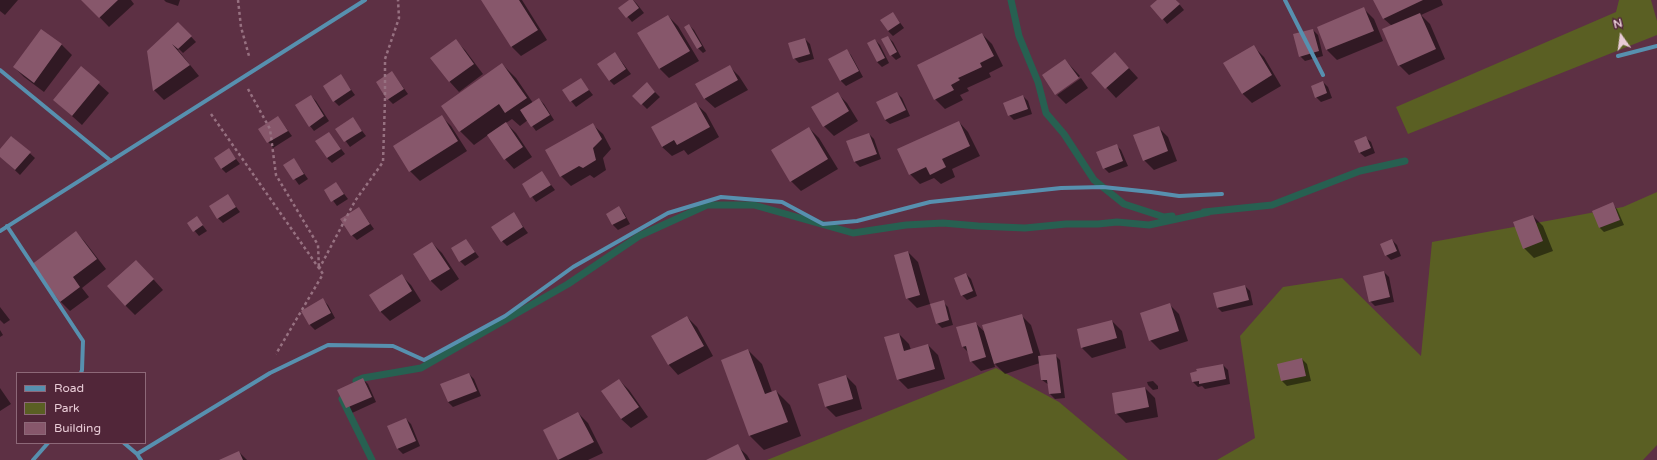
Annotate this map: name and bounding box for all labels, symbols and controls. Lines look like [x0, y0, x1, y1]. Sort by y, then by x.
north arrow [1601, 16, 1641, 56]
text: N [1612, 16, 1624, 31]
legend [16, 372, 146, 444]
text: Road [54, 381, 84, 395]
text: Park [54, 401, 80, 415]
text: Building [54, 421, 101, 435]

